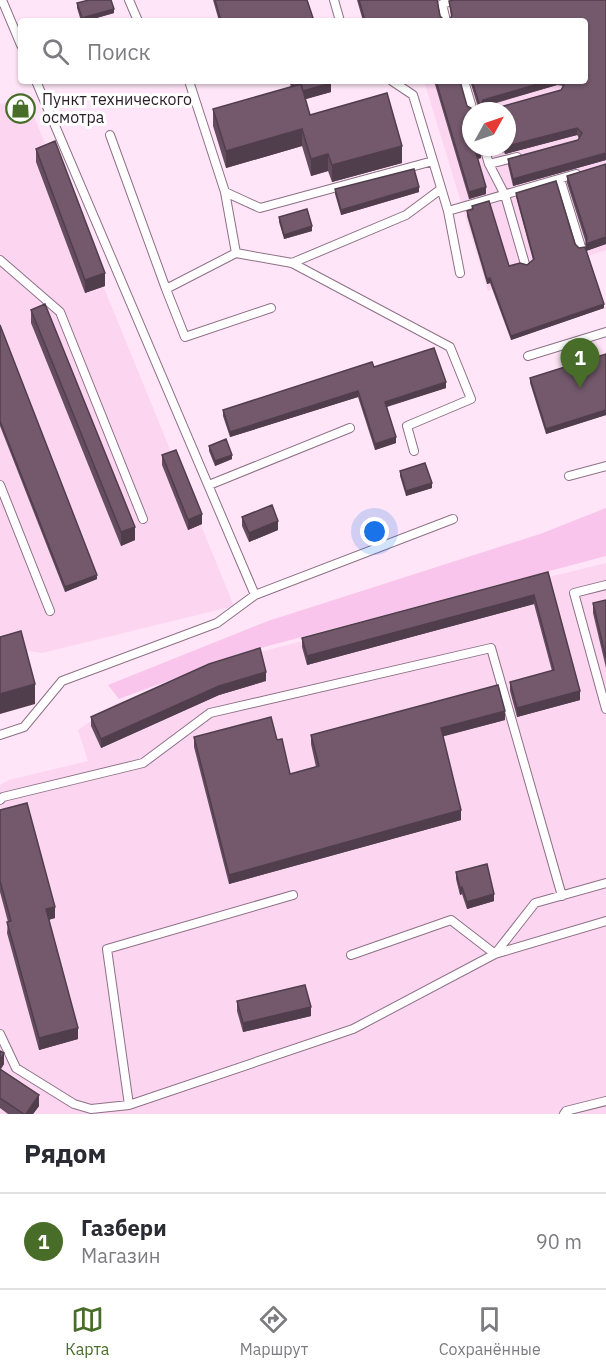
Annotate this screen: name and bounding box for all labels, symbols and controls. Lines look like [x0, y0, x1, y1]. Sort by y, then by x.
search box [18, 18, 588, 84]
icon: search [39, 35, 72, 68]
text: Поиск [87, 37, 151, 66]
place label: Пункт технического осмотра [42, 89, 192, 127]
shop icon: Пункт технического осмотра [5, 92, 37, 124]
north arrow [462, 102, 516, 156]
pin: 1 [560, 338, 600, 388]
your location [360, 517, 389, 546]
text: Рядом [24, 1136, 106, 1170]
text: Газбери [81, 1213, 167, 1242]
text: 1 [38, 1228, 50, 1255]
text: 90 m [536, 1228, 582, 1255]
text: Магазин [81, 1242, 161, 1269]
tab: Карта [65, 1303, 109, 1359]
tab: Маршрут [240, 1303, 308, 1359]
tab: Сохранённые [439, 1303, 541, 1359]

